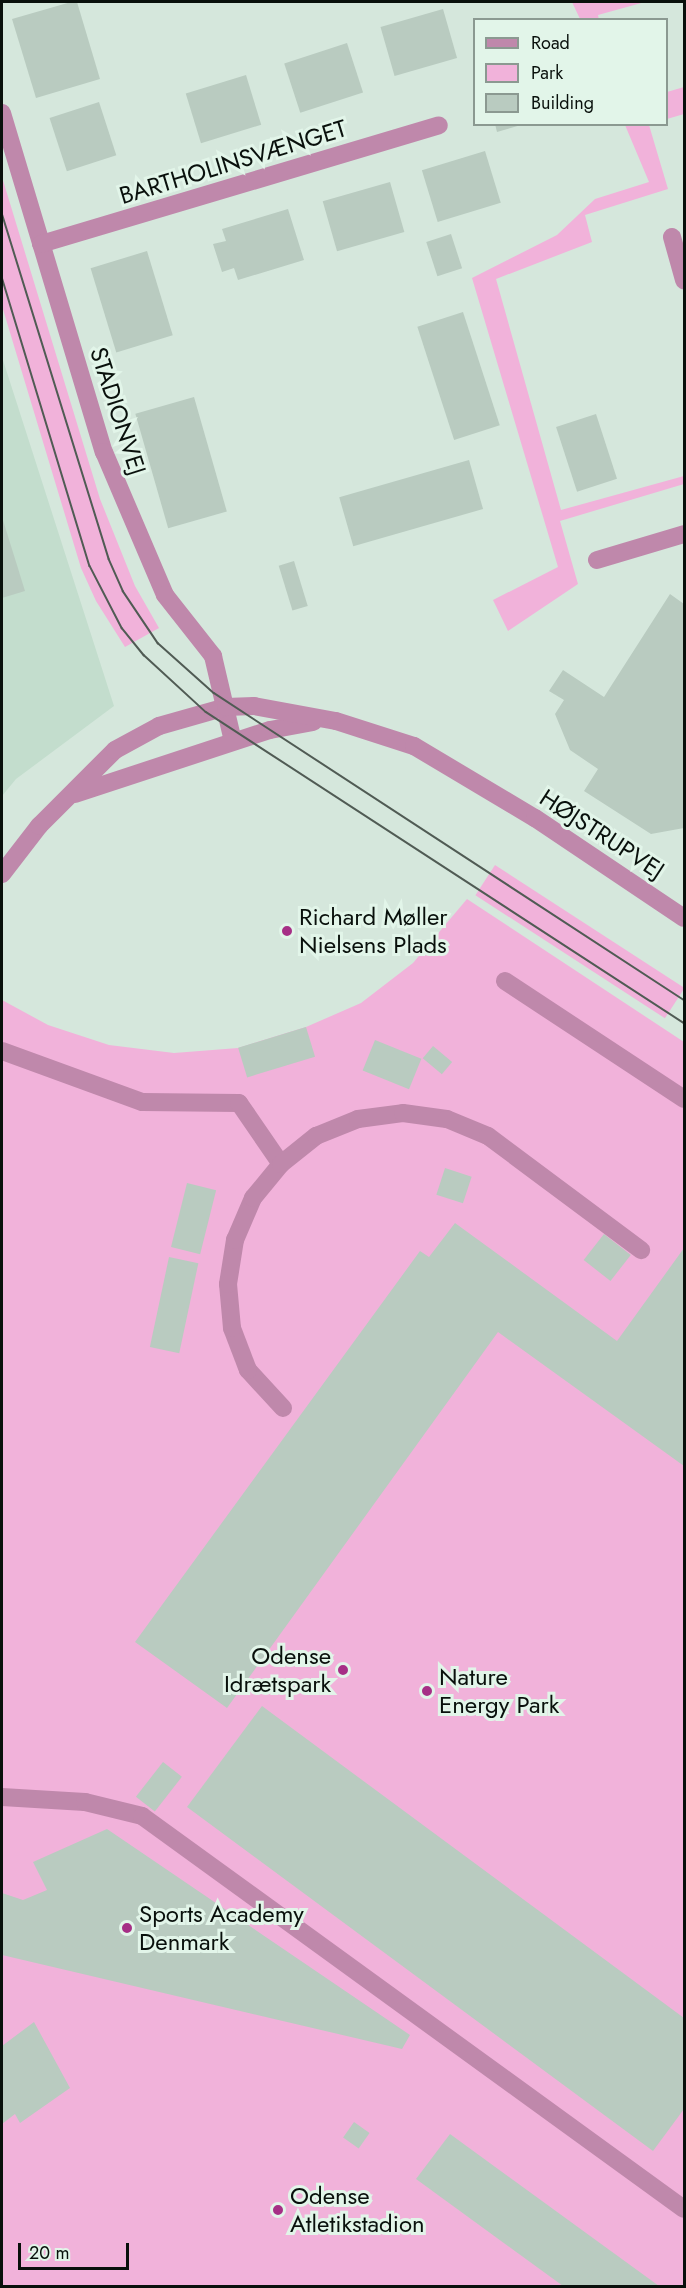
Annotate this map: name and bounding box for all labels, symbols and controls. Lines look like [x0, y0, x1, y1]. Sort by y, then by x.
legend [473, 18, 668, 126]
text: Road [531, 30, 570, 56]
text: Park [531, 60, 563, 86]
text: Building [531, 90, 594, 116]
street label: BARTHOLINSVÆNGET [116, 114, 350, 210]
street label: STADIONVEJ [84, 344, 152, 478]
street label: HØJSTRUPVEJ [534, 783, 670, 885]
place label: Richard Møller Nielsens Plads [299, 903, 448, 959]
marker: Richard Møller Nielsens Plads [280, 924, 294, 938]
place label: Odense Idrætspark [224, 1642, 331, 1698]
marker: Odense Idrætspark [336, 1663, 350, 1677]
place label: Nature Energy Park [439, 1663, 559, 1719]
marker: Nature Energy Park [420, 1684, 434, 1698]
place label: Sports Academy Denmark [139, 1900, 304, 1956]
marker: Sports Academy Denmark [120, 1921, 134, 1935]
place label: Odense Atletikstadion [290, 2182, 425, 2238]
marker: Odense Atletikstadion [271, 2203, 285, 2217]
scale bar [21, 2231, 132, 2269]
text: 20 m [29, 2240, 69, 2266]

